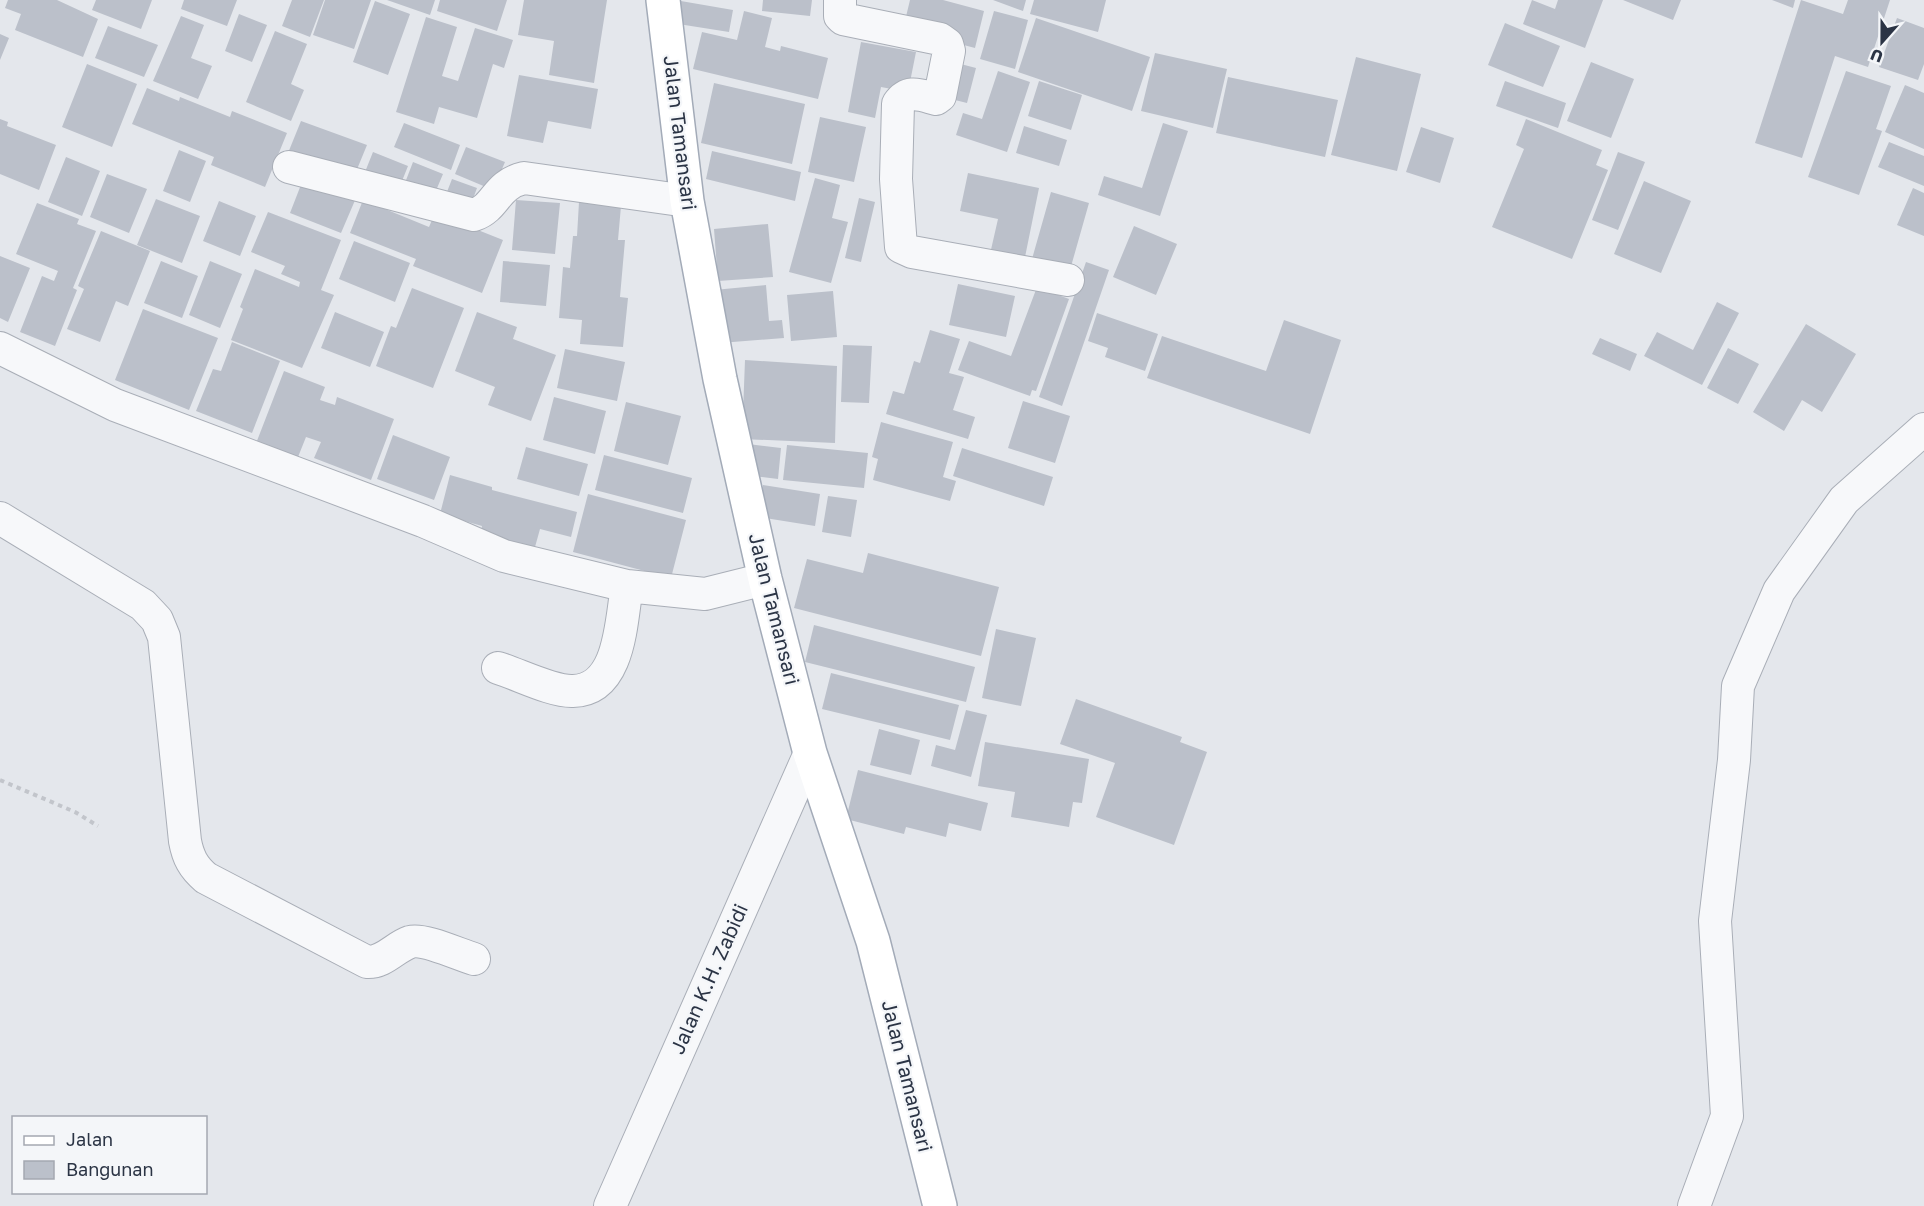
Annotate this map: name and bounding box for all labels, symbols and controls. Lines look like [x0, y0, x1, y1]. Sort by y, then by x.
north arrow [1852, 12, 1912, 72]
text: U [1868, 45, 1886, 67]
street label: Jalan Tamansari [660, 54, 702, 212]
street label: Jalan Tamansari [744, 530, 805, 687]
street label: Jalan K.H. Zabidi [664, 900, 752, 1057]
street label: Jalan Tamansari [877, 997, 938, 1154]
legend [12, 1116, 207, 1194]
text: Jalan [66, 1128, 113, 1150]
text: Bangunan [66, 1158, 154, 1180]

